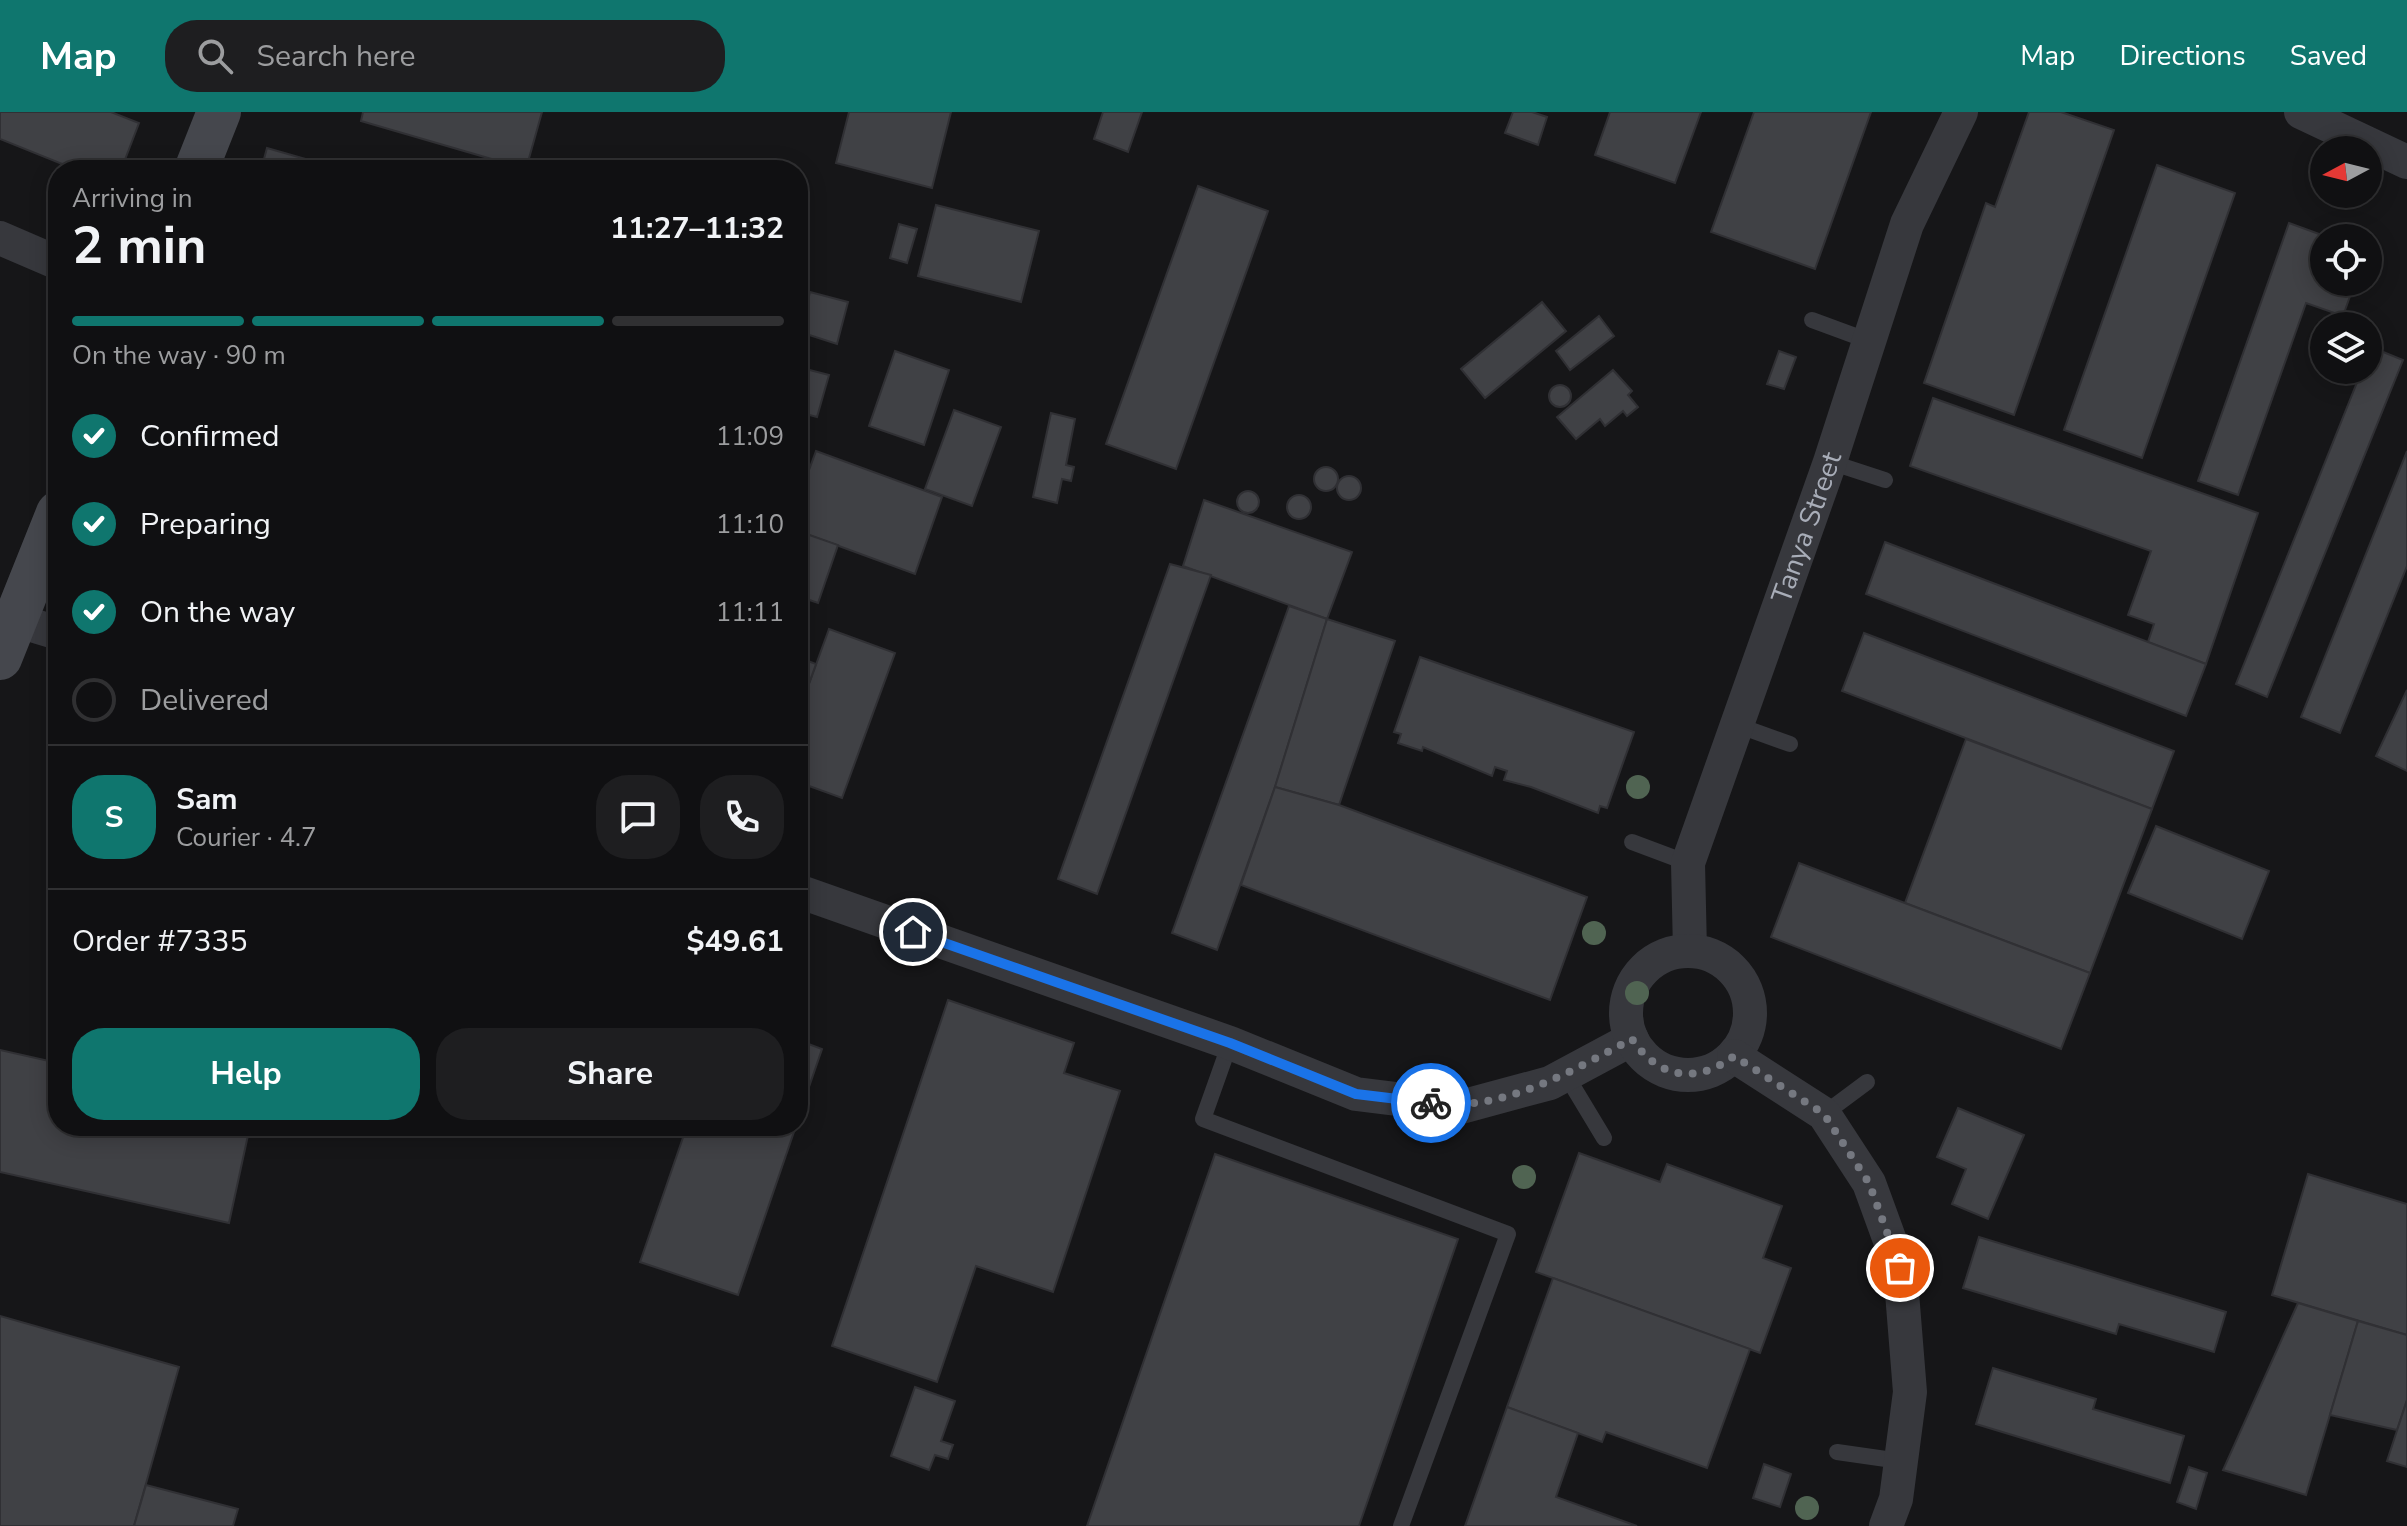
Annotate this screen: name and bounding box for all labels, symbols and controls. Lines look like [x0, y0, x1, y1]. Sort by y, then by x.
search box [165, 20, 725, 92]
text: Map [40, 31, 117, 82]
icon: search [193, 34, 237, 78]
text: Search here [257, 36, 416, 77]
text: Map [2020, 37, 2075, 75]
text: Directions [2119, 37, 2246, 75]
text: Saved [2290, 37, 2367, 75]
north arrow [2310, 136, 2382, 208]
map controls [2310, 136, 2382, 384]
text: Arriving in [72, 181, 193, 216]
text: 11:27–11:32 [610, 208, 784, 249]
text: 2 min [72, 210, 207, 281]
button: locate [2310, 224, 2382, 296]
button: layers [2310, 312, 2382, 384]
text: On the way · 90 m [72, 338, 286, 373]
icon: check [72, 414, 116, 458]
text: Confirmed [140, 416, 280, 457]
text: 11:09 [716, 419, 784, 454]
street label: Tanya Street [1763, 447, 1851, 608]
icon: check [72, 502, 116, 546]
text: Preparing [140, 504, 271, 545]
text: 11:10 [716, 507, 784, 542]
icon: check [72, 590, 116, 634]
text: On the way [140, 592, 295, 633]
text: 11:11 [716, 595, 784, 630]
text: Delivered [140, 680, 269, 721]
button: chat [596, 775, 680, 859]
button: phone [700, 775, 784, 859]
text: Sam [176, 779, 238, 820]
text: S [105, 797, 123, 838]
text: Courier · 4.7 [176, 820, 317, 855]
pin [879, 898, 947, 966]
icon: home [891, 910, 935, 954]
text: Order #7335 [72, 921, 247, 962]
text: $49.61 [687, 921, 784, 962]
button: Help [72, 1028, 420, 1120]
button: Share [436, 1028, 784, 1120]
courier [1391, 1063, 1471, 1143]
icon: bike [1409, 1081, 1453, 1125]
pin [1866, 1234, 1934, 1302]
icon: bag [1878, 1246, 1922, 1290]

